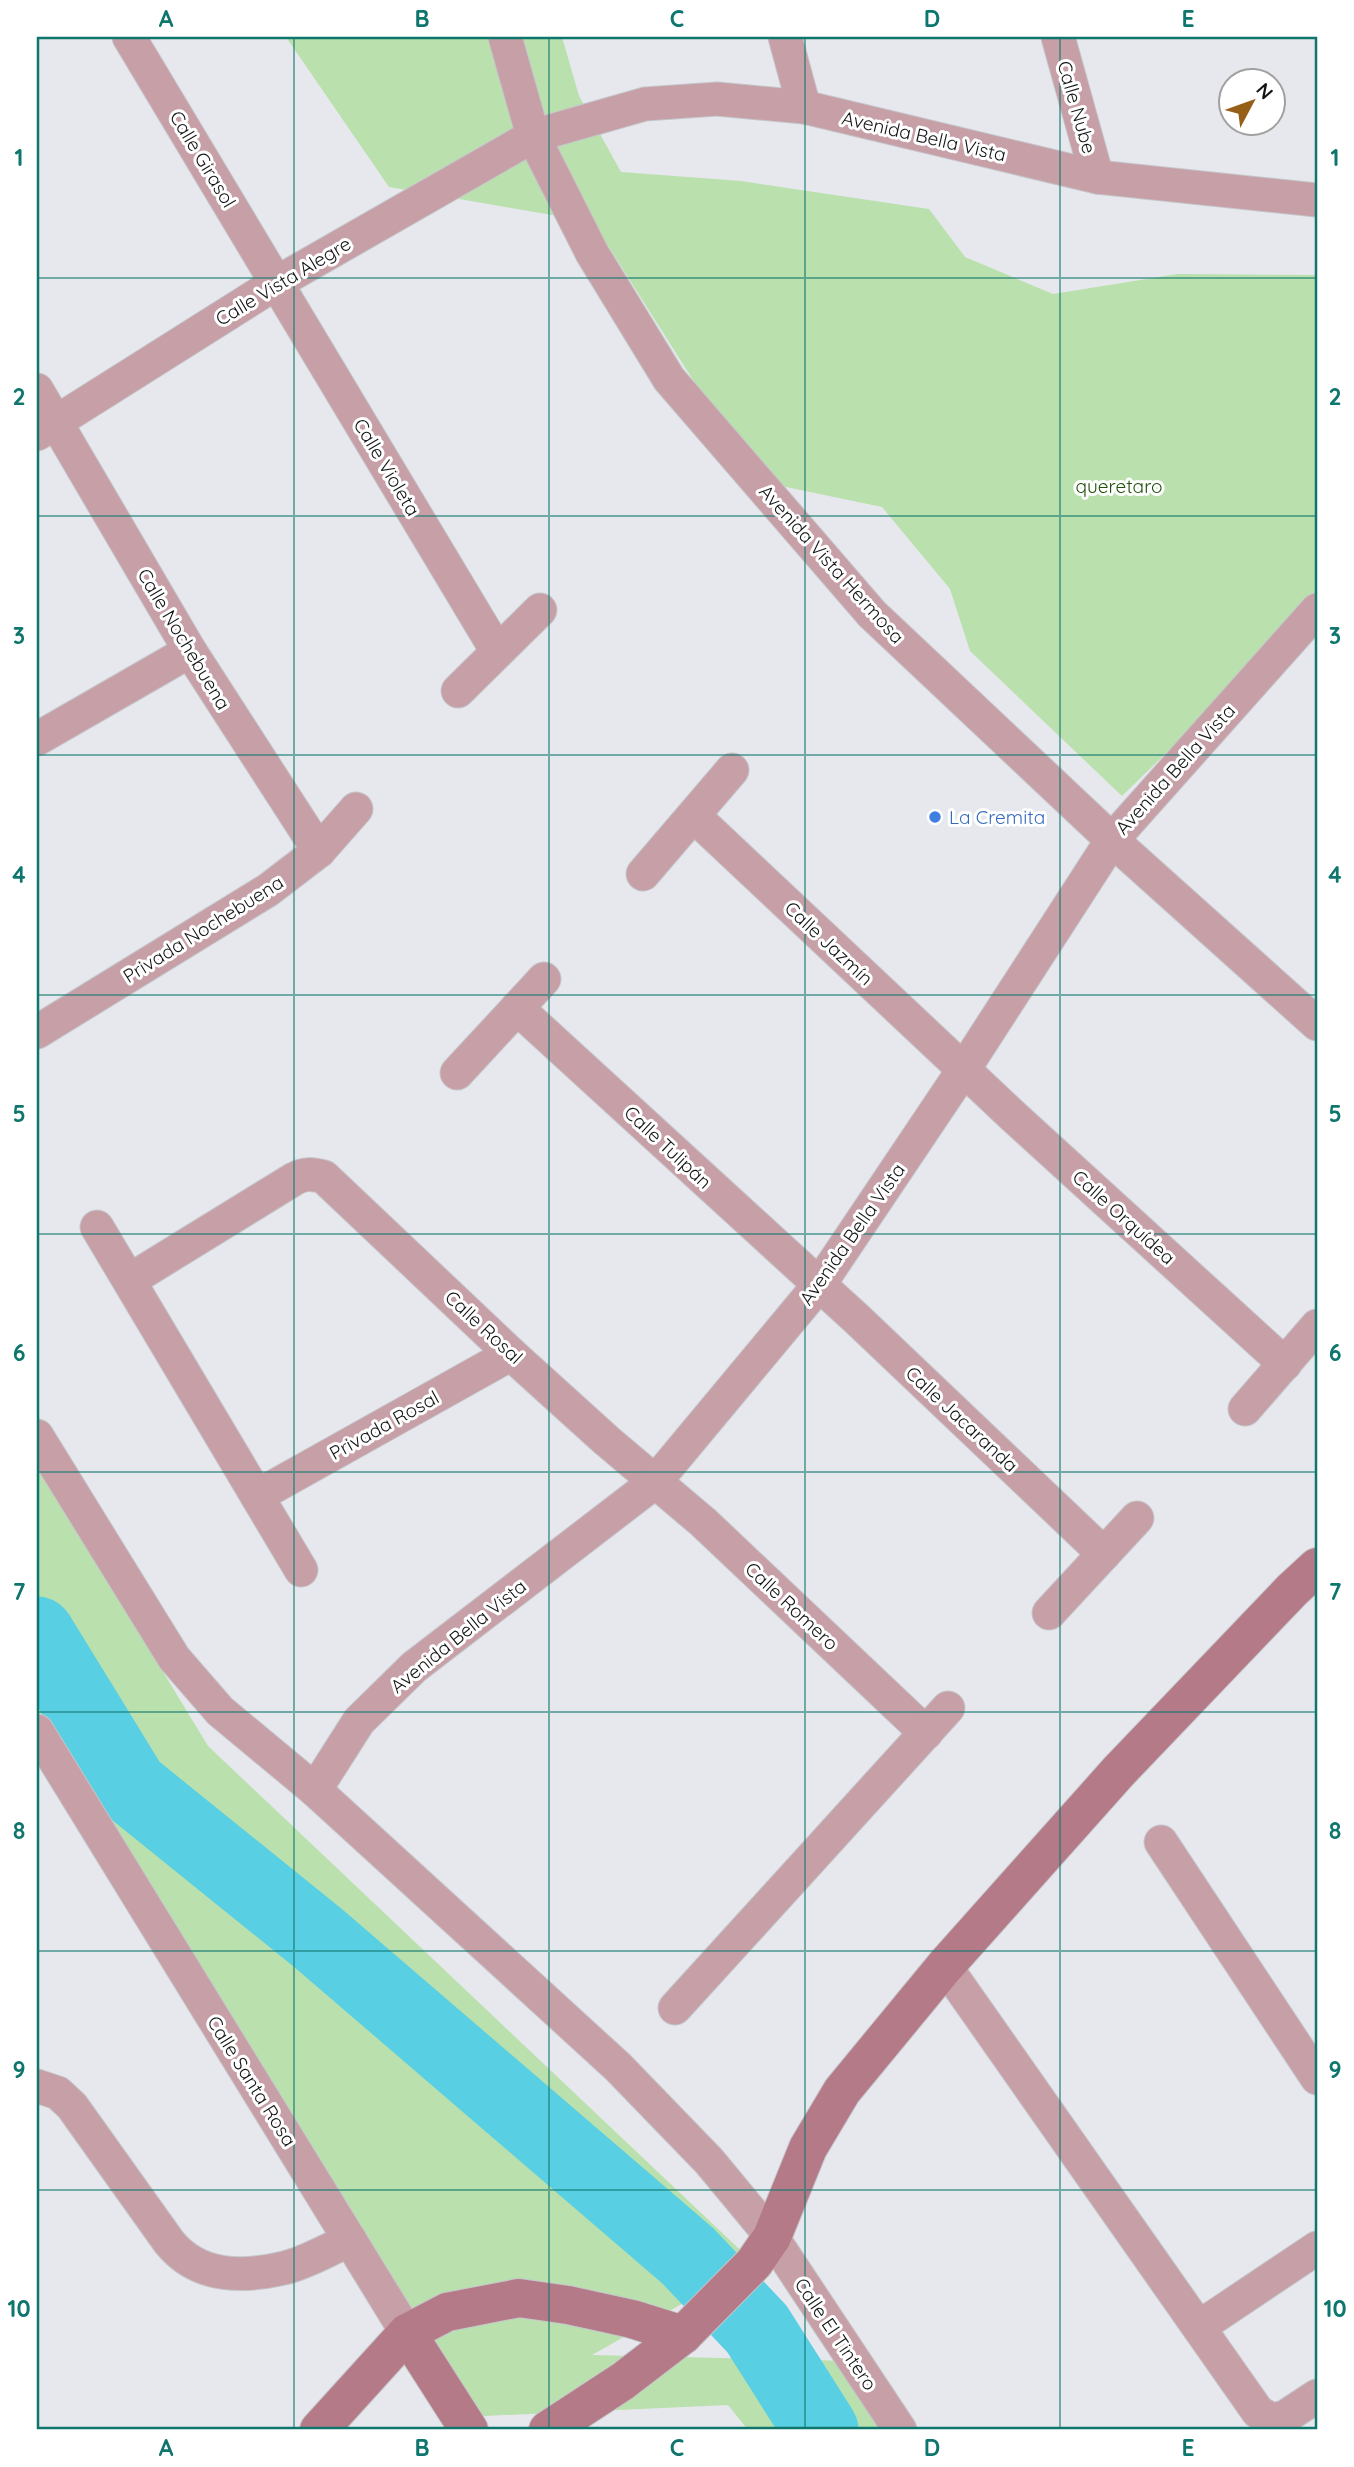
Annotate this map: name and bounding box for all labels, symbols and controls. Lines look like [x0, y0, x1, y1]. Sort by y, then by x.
text: A [159, 4, 174, 33]
text: B [414, 4, 430, 33]
text: C [670, 4, 684, 33]
text: D [924, 4, 940, 33]
text: E [1181, 4, 1195, 33]
street label: Calle Nube [1052, 58, 1102, 156]
north arrow [1218, 66, 1288, 136]
text: N [1251, 78, 1278, 104]
street label: Avenida Bella Vista [840, 105, 1008, 167]
street label: Calle Girasol [165, 106, 241, 212]
text: 1 [15, 143, 23, 172]
text: 1 [1331, 143, 1339, 172]
street label: Calle Vista Alegre [211, 231, 355, 331]
text: 2 [12, 382, 26, 411]
text: 2 [1328, 382, 1342, 411]
street label: Calle Violeta [349, 414, 425, 520]
park label: queretaro [1075, 474, 1163, 498]
street label: Avenida Vista Hermosa [754, 480, 910, 648]
street label: Calle Nochebuena [132, 564, 236, 714]
text: 3 [13, 621, 25, 650]
text: 3 [1329, 621, 1341, 650]
street label: Avenida Bella Vista [1110, 699, 1240, 839]
place label: La Cremita [949, 805, 1045, 829]
marker: La Cremita [927, 809, 943, 825]
text: 4 [12, 860, 26, 889]
text: 4 [1328, 860, 1342, 889]
street label: Privada Nochebuena [118, 870, 288, 988]
street label: Calle Jazmín [780, 896, 878, 990]
text: 5 [12, 1099, 26, 1128]
text: 5 [1328, 1099, 1342, 1128]
street label: Calle Tulipán [619, 1100, 717, 1194]
street label: Avenida Bella Vista [794, 1158, 910, 1310]
street label: Calle Orquídea [1068, 1165, 1180, 1269]
street label: Calle Rosal [440, 1285, 528, 1369]
text: 6 [13, 1338, 25, 1367]
text: 6 [1329, 1338, 1341, 1367]
street label: Calle Jacaranda [901, 1361, 1023, 1477]
street label: Privada Rosal [325, 1385, 443, 1465]
street label: Calle Romero [740, 1557, 844, 1655]
street label: Avenida Bella Vista [385, 1574, 531, 1698]
text: 7 [13, 1577, 26, 1606]
text: 7 [1329, 1577, 1342, 1606]
text: 8 [13, 1816, 25, 1845]
text: 8 [1329, 1816, 1341, 1845]
street label: Calle Santa Rosa [202, 2011, 302, 2151]
text: 9 [12, 2055, 26, 2084]
text: 9 [1328, 2055, 1342, 2084]
street label: Calle El Tintero [789, 2273, 883, 2395]
text: 10 [7, 2294, 31, 2323]
text: 10 [1323, 2294, 1347, 2323]
text: A [159, 2433, 174, 2462]
text: B [414, 2433, 430, 2462]
text: C [670, 2433, 684, 2462]
text: D [924, 2433, 940, 2462]
text: E [1181, 2433, 1195, 2462]

